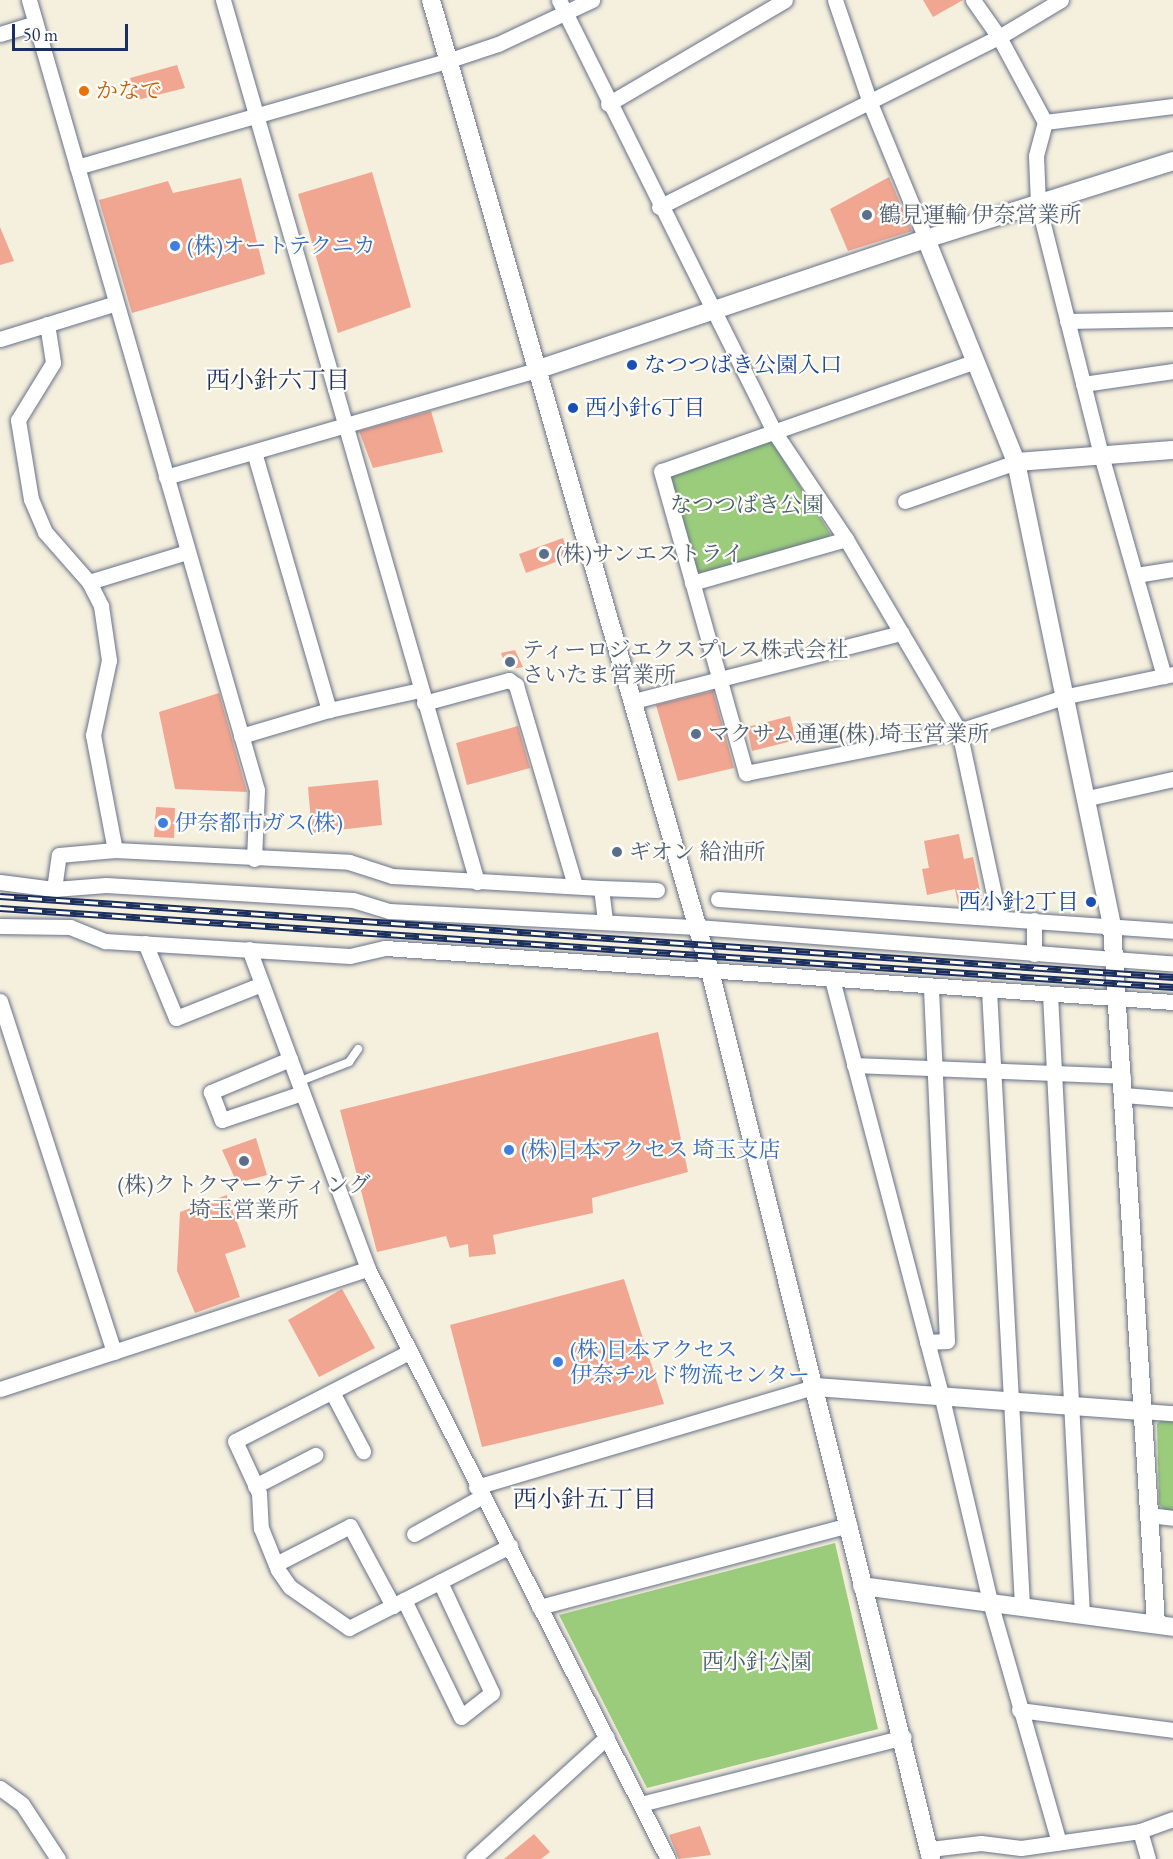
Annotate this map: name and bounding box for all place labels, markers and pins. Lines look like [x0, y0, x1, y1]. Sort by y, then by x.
place label: かなで [96, 78, 162, 104]
marker: かなで [77, 84, 91, 98]
place label: 鶴見運輸 伊奈営業所 [879, 202, 1081, 228]
marker: 鶴見運輸 伊奈営業所 [860, 208, 874, 222]
place label: (株)オートテクニカ [187, 233, 377, 259]
marker: (株)オートテクニカ [168, 239, 182, 253]
place label: なつつばき公園入口 [644, 352, 842, 378]
marker: なつつばき公園入口 [625, 358, 639, 372]
place label: 西小針6丁目 [585, 395, 706, 421]
marker: 西小針6丁目 [566, 401, 580, 415]
place label: (株)サンエストライ [556, 541, 746, 567]
marker: (株)サンエストライ [537, 547, 551, 561]
place label: ティーロジエクスプレス株式会社 さいたま営業所 [522, 636, 852, 688]
marker: ティーロジエクスプレス株式会社 さいたま営業所 [503, 655, 517, 669]
place label: マクサム通運(株) 埼玉営業所 [708, 721, 990, 747]
marker: マクサム通運(株) 埼玉営業所 [689, 727, 703, 741]
place label: 伊奈都市ガス(株) [175, 810, 343, 836]
marker: 伊奈都市ガス(株) [156, 816, 170, 830]
place label: ギオン 給油所 [629, 839, 765, 865]
marker: ギオン 給油所 [610, 845, 624, 859]
place label: 西小針2丁目 [958, 889, 1079, 915]
marker: 西小針2丁目 [1084, 895, 1098, 909]
place label: (株)日本アクセス 埼玉支店 [521, 1137, 781, 1163]
marker: (株)日本アクセス 埼玉支店 [502, 1143, 516, 1157]
marker: (株)クトクマーケティング 埼玉営業所 [237, 1154, 251, 1168]
place label: (株)クトクマーケティング 埼玉営業所 [116, 1171, 372, 1222]
place label: (株)日本アクセス 伊奈チルド物流センター [570, 1336, 812, 1388]
marker: (株)日本アクセス 伊奈チルド物流センター [551, 1355, 565, 1369]

